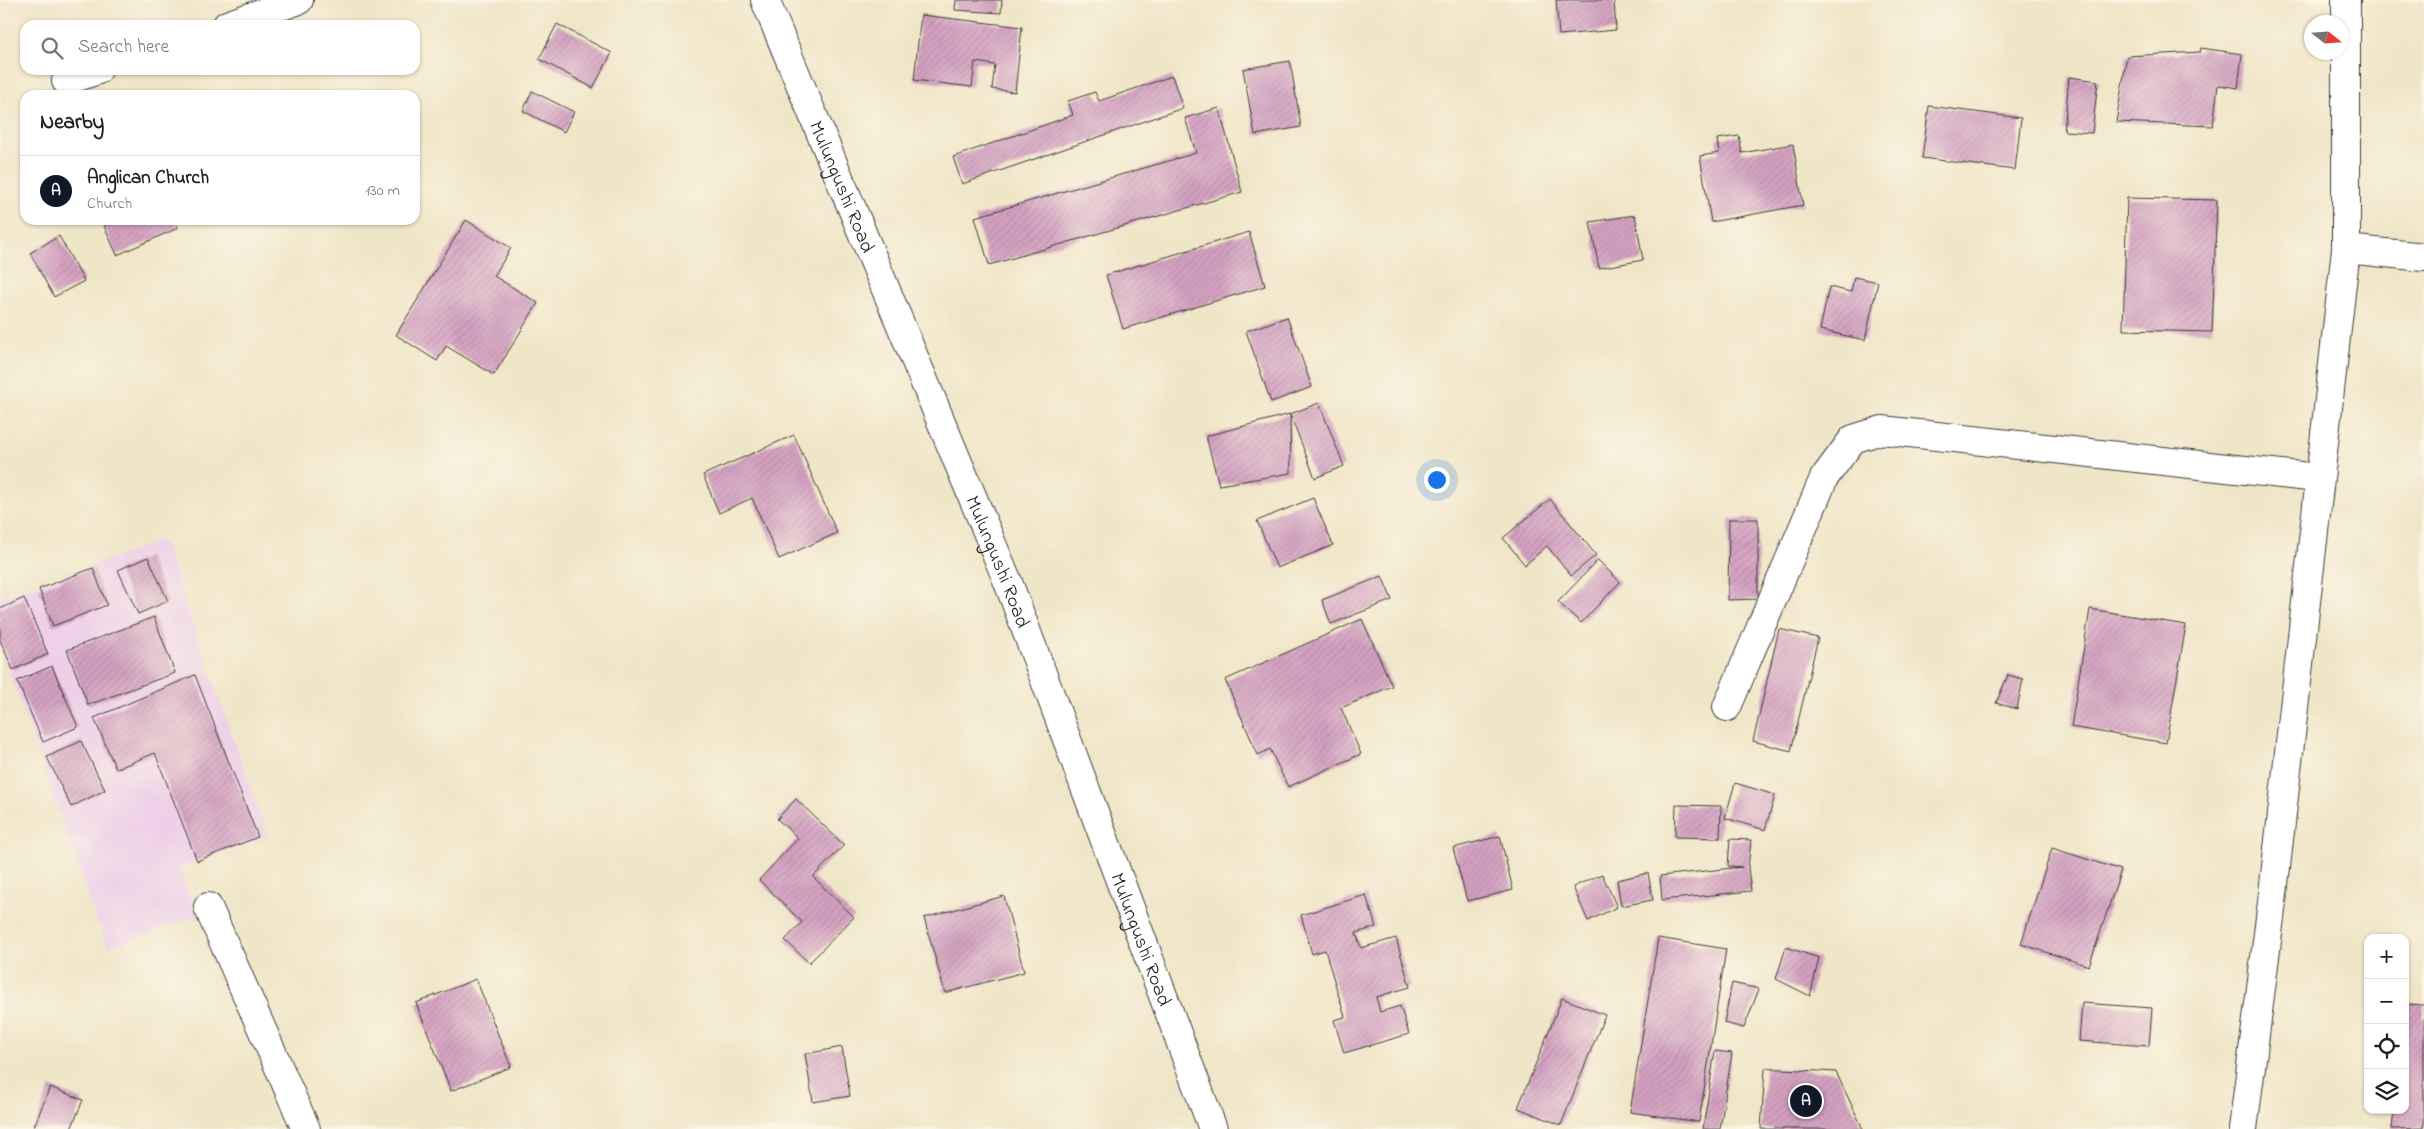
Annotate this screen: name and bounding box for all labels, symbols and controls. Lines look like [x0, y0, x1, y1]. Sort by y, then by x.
north arrow [2304, 15, 2349, 60]
search box [20, 20, 420, 75]
icon: search [38, 34, 66, 62]
text: Search here [78, 34, 169, 61]
text: Nearby [40, 108, 104, 138]
street label: Mulungushi Road [800, 117, 881, 258]
text: Anglican Church [87, 165, 209, 192]
text: A [51, 179, 61, 203]
text: 130 m [365, 179, 400, 203]
text: Church [87, 192, 132, 216]
your location [1424, 467, 1450, 493]
street label: Mulungushi Road [957, 492, 1036, 632]
street label: Mulungushi Road [1101, 869, 1178, 1011]
map controls [2364, 934, 2409, 1114]
button: + [2364, 934, 2409, 979]
button: − [2364, 979, 2409, 1024]
button: locate [2364, 1024, 2409, 1069]
button: layers [2364, 1069, 2409, 1114]
pin: A [1790, 1082, 1822, 1120]

